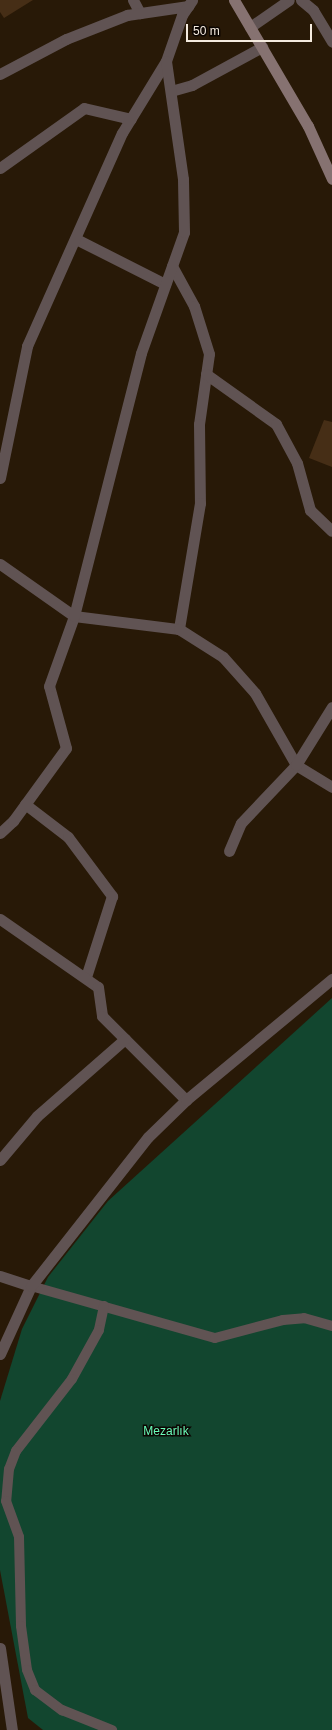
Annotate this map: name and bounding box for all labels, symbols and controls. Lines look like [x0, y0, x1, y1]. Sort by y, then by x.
scale bar [188, 16, 314, 42]
text: 50 m [193, 24, 220, 38]
park label: Mezarlık [143, 1425, 189, 1439]

